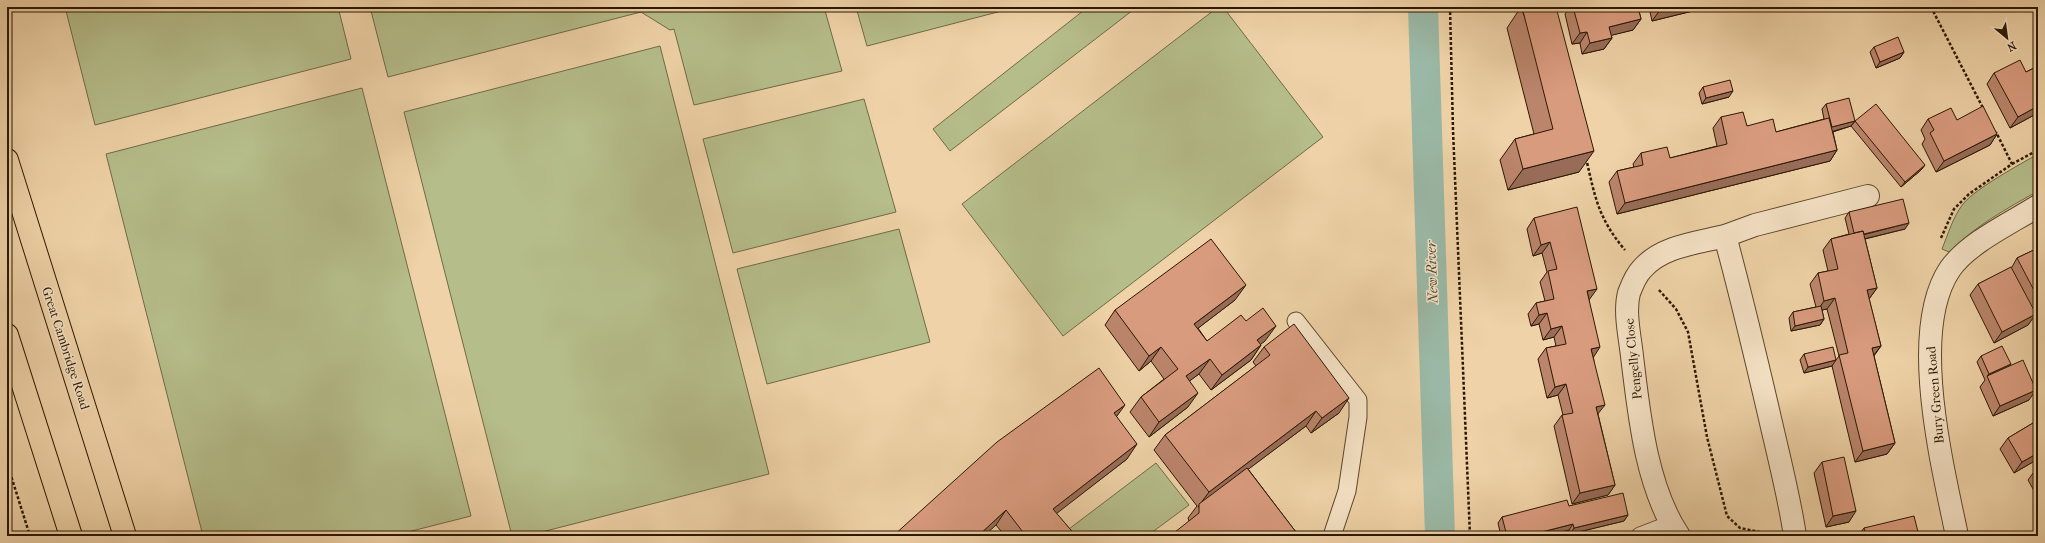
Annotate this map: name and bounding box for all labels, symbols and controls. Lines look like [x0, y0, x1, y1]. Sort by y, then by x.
north arrow [1987, 18, 2027, 58]
text: N [2004, 39, 2018, 54]
water label: New River [1422, 239, 1442, 304]
street label: Great Cambridge Road [39, 285, 93, 412]
street label: Pengelly Close [1621, 317, 1645, 400]
street label: Bury Green Road [1923, 345, 1947, 444]

